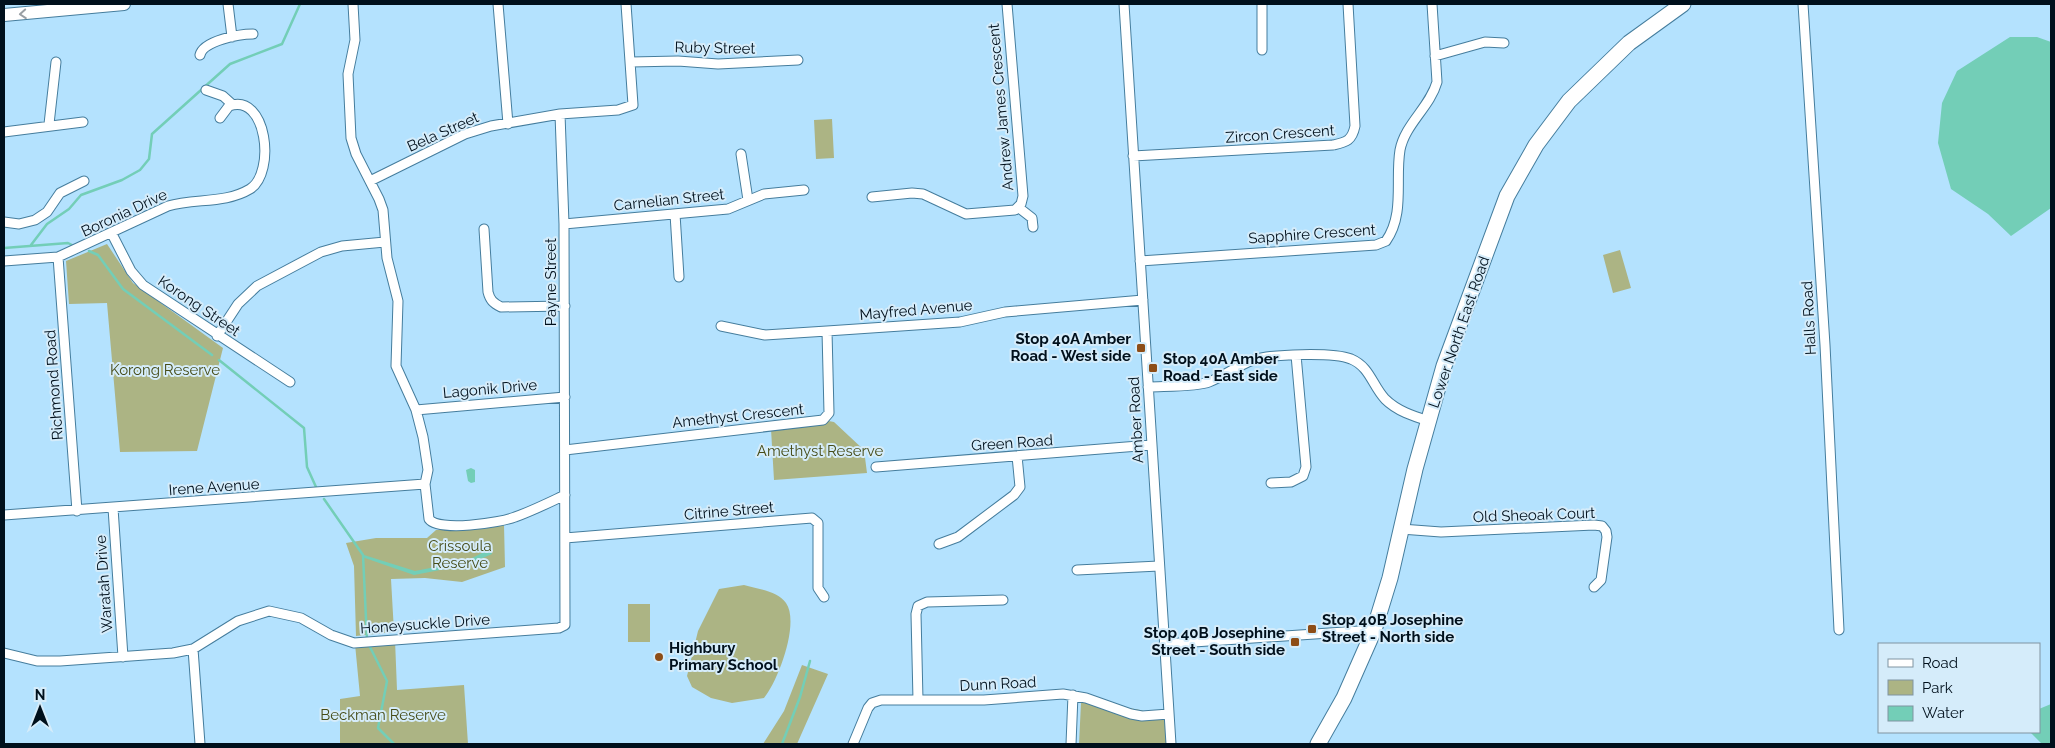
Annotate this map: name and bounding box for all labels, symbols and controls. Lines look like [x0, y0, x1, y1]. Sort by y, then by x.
one-way arrow [19, 8, 27, 19]
street label: Andrew James Crescent [985, 23, 1017, 191]
street label: Ruby Street [674, 38, 756, 58]
street label: Bela Street [404, 108, 482, 156]
street label: Zircon Crescent [1225, 121, 1335, 147]
street label: Boronia Drive [78, 185, 170, 241]
street label: Carnelian Street [613, 185, 725, 215]
street label: Sapphire Crescent [1248, 221, 1376, 247]
street label: Payne Street [542, 238, 560, 326]
street label: Lower North East Road [1425, 254, 1493, 410]
street label: Korong Street [154, 272, 244, 340]
street label: Halls Road [1798, 280, 1820, 356]
street label: Mayfred Avenue [859, 296, 973, 324]
street label: Richmond Road [41, 329, 67, 441]
place label: Stop 40A Amber Road - West side [1011, 330, 1131, 365]
marker: Stop 40A Amber Road - West side [1135, 342, 1147, 354]
place label: Stop 40A Amber Road - East side [1163, 350, 1279, 385]
park label: Korong Reserve [110, 361, 220, 379]
marker: Stop 40A Amber Road - East side [1147, 362, 1159, 374]
street label: Lagonik Drive [442, 376, 538, 402]
street label: Amber Road [1125, 376, 1147, 464]
street label: Amethyst Crescent [671, 400, 805, 432]
street label: Green Road [971, 431, 1053, 455]
park label: Amethyst Reserve [757, 442, 883, 460]
street label: Irene Avenue [168, 475, 260, 499]
street label: Citrine Street [683, 498, 775, 524]
street label: Old Sheoak Court [1472, 504, 1596, 526]
street label: Waratah Drive [92, 534, 116, 634]
park label: Crissoula Reserve [428, 537, 492, 572]
street label: Honeysuckle Drive [360, 610, 491, 638]
place label: Stop 40B Josephine Street - North side [1322, 611, 1463, 646]
marker: Stop 40B Josephine Street - North side [1306, 623, 1318, 635]
place label: Stop 40B Josephine Street - South side [1144, 624, 1285, 659]
marker: Stop 40B Josephine Street - South side [1289, 636, 1301, 648]
place label: Highbury Primary School [669, 639, 778, 674]
legend [1878, 643, 2040, 733]
marker: Highbury Primary School [653, 651, 665, 663]
text: Road [1922, 654, 1958, 672]
street label: Dunn Road [959, 673, 1037, 695]
text: Park [1922, 679, 1953, 697]
north arrow [15, 683, 65, 733]
text: N [35, 687, 45, 703]
text: Water [1922, 704, 1965, 722]
park label: Beckman Reserve [320, 706, 446, 724]

